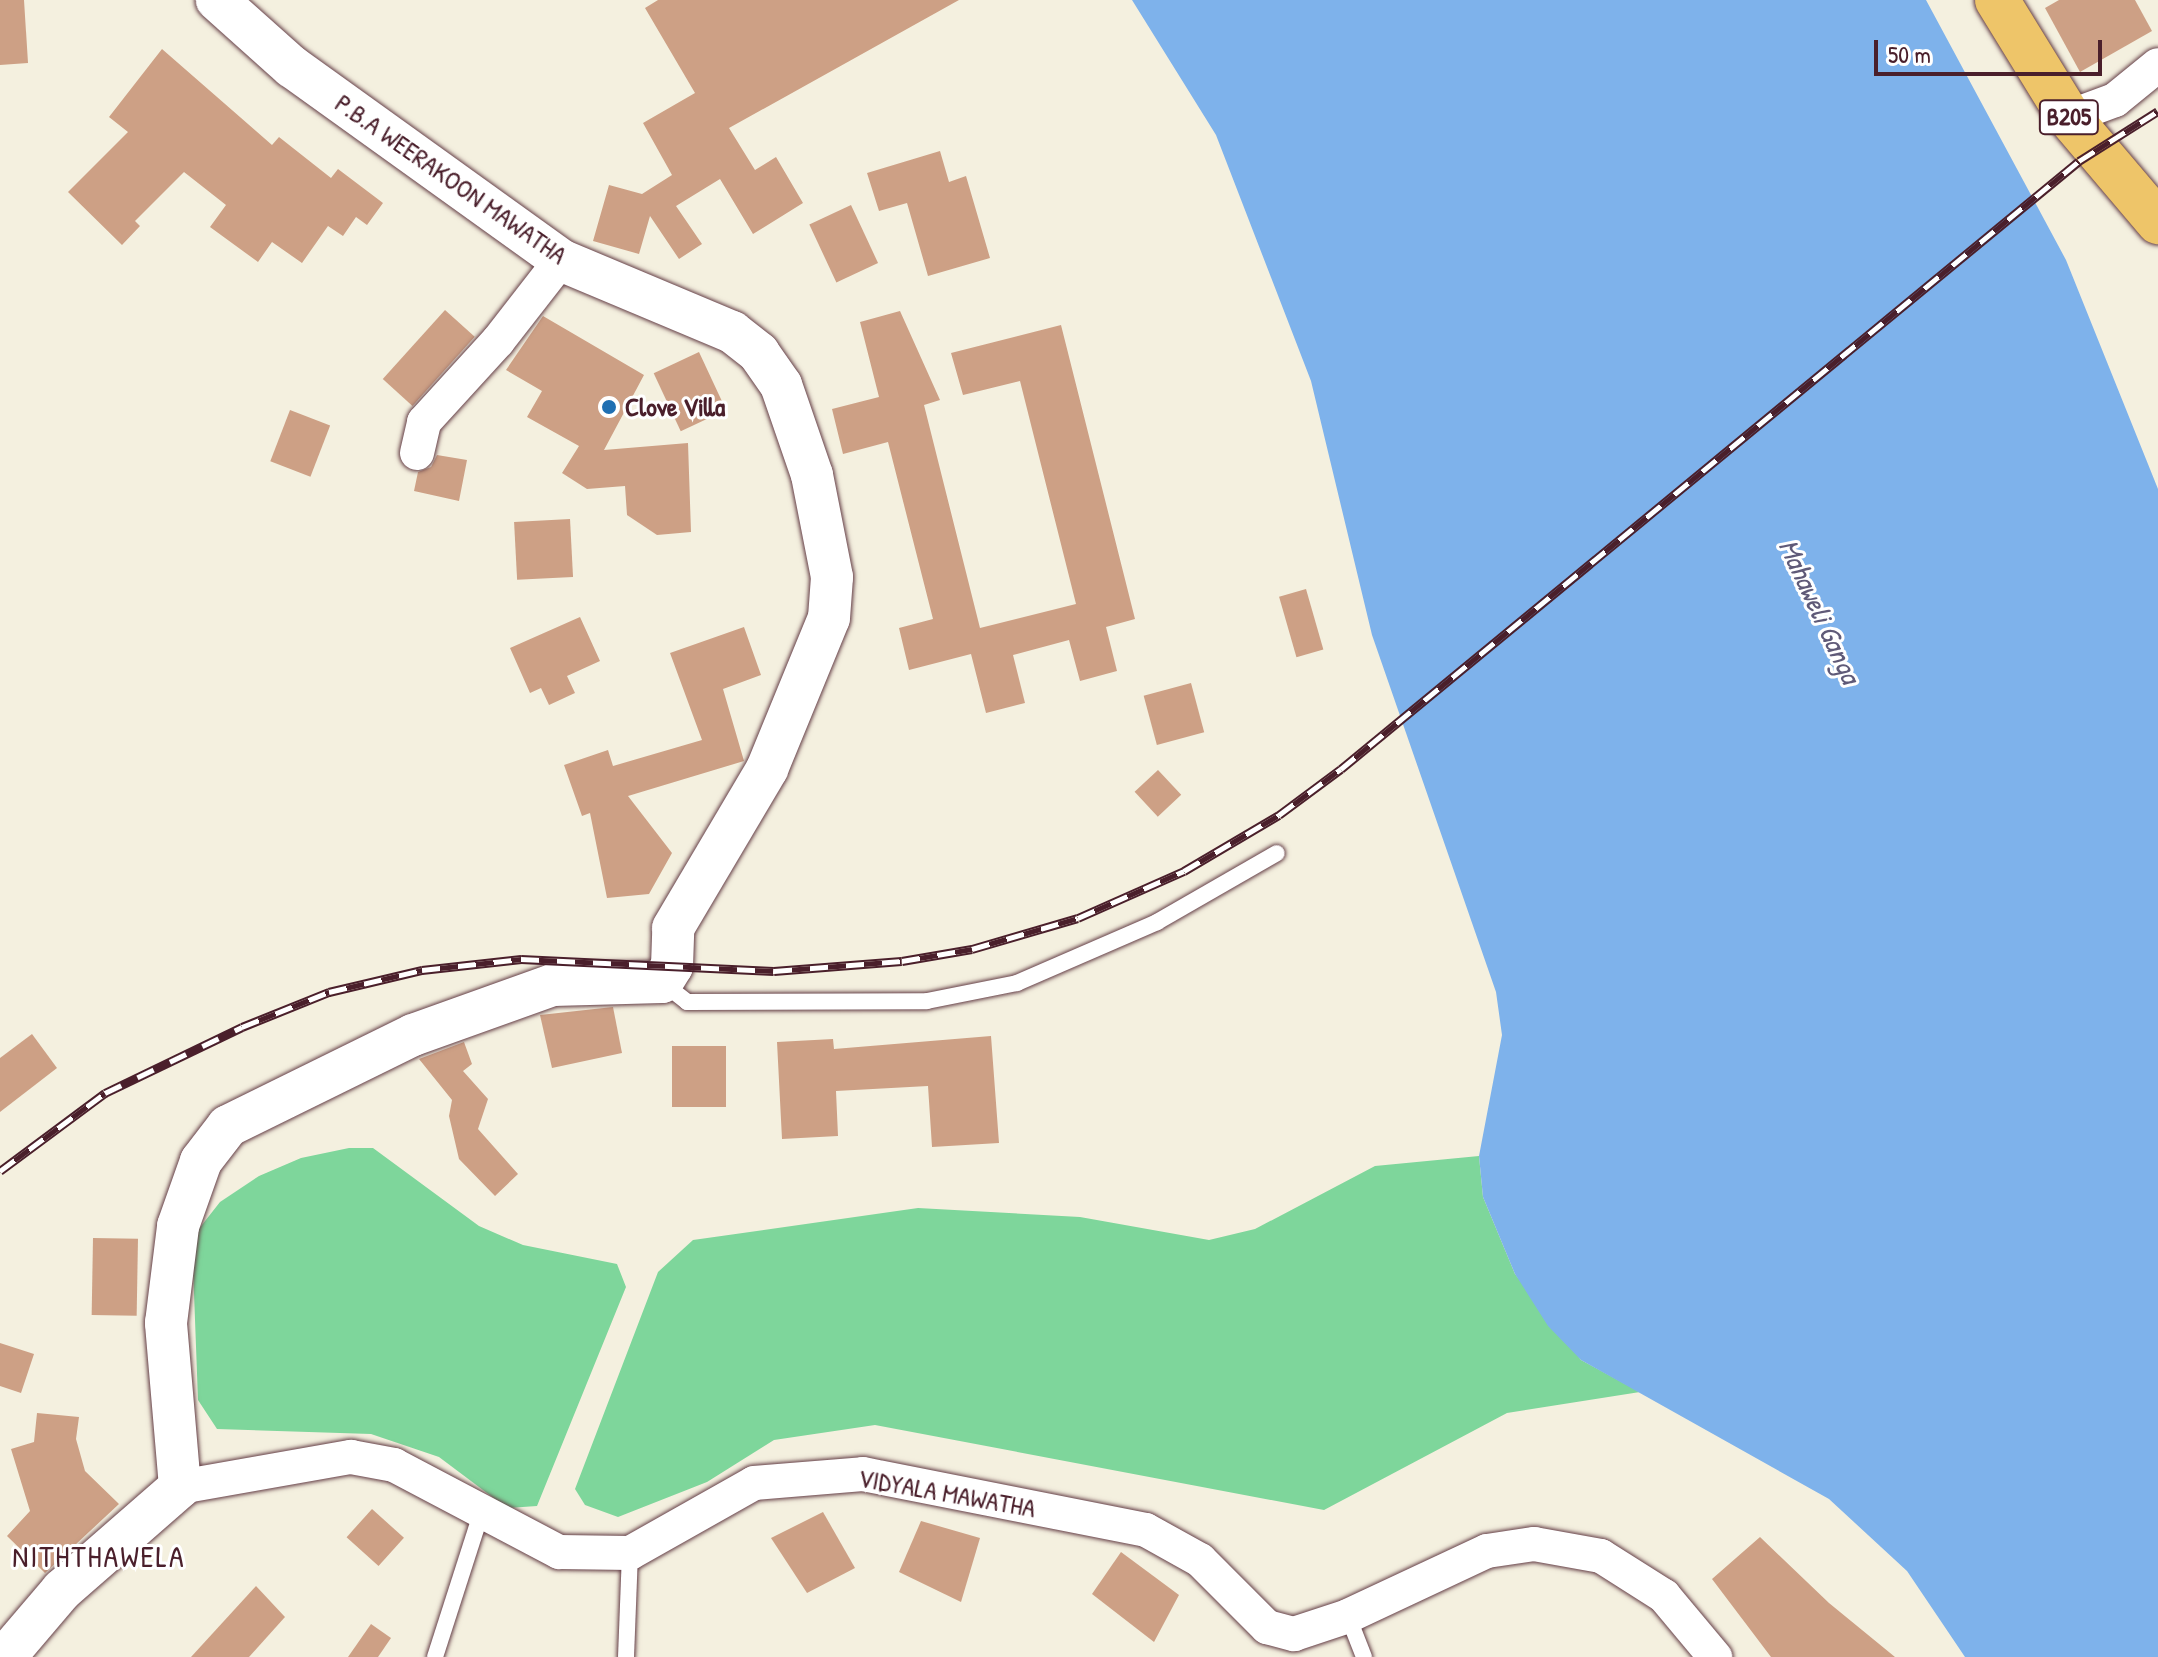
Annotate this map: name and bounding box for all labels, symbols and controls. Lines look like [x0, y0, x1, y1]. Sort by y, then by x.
scale bar [1878, 24, 2106, 74]
text: 50 m [1888, 38, 1931, 70]
street label: P.B.A WEERAKOON MAWATHA [329, 87, 573, 271]
road number: B205 [2037, 97, 2101, 137]
place label: Clove Villa [625, 391, 725, 423]
marker: Clove Villa [600, 398, 618, 416]
water label: Mahaweli Ganga [1772, 534, 1868, 688]
street label: VIDYALA MAWATHA [856, 1462, 1038, 1524]
district label: NITHTHAWELA [12, 1538, 186, 1574]

